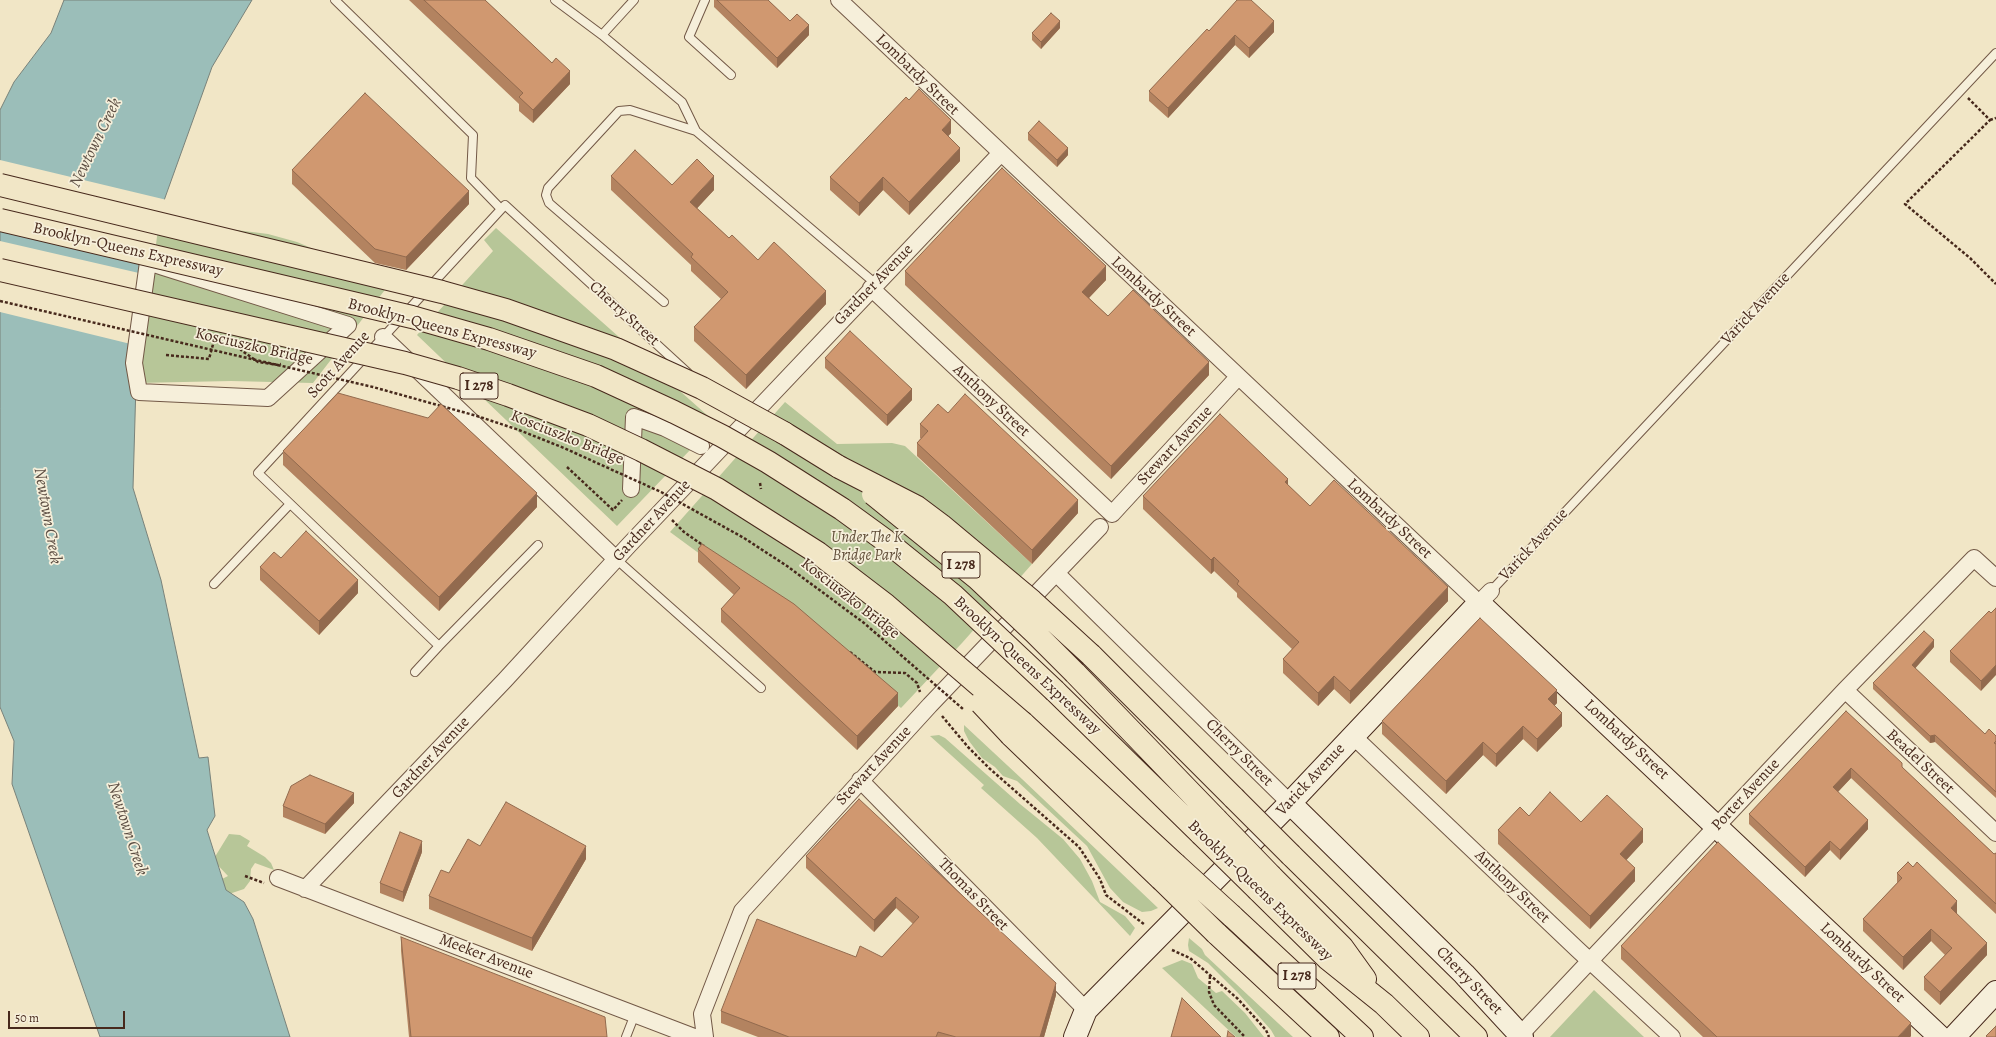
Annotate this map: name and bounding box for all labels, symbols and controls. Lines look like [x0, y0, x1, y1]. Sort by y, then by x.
street label: Lombardy Street [871, 30, 963, 120]
water label: Newtown Creek [66, 95, 126, 191]
street label: Brooklyn-Queens Expressway [31, 219, 225, 281]
street label: Gardner Avenue [830, 240, 918, 330]
street label: Lombardy Street [1107, 253, 1199, 341]
street label: Varick Avenue [1718, 269, 1794, 349]
street label: Cherry Street [585, 277, 663, 351]
street label: Brooklyn-Queens Expressway [346, 295, 538, 363]
street label: Kosciuszko Bridge [193, 324, 315, 370]
street label: Scott Avenue [304, 327, 374, 403]
street label: Anthony Street [949, 361, 1033, 441]
road number: I 278 [460, 373, 498, 399]
street label: Stewart Avenue [1133, 402, 1217, 490]
street label: Kosciuszko Bridge [508, 407, 626, 469]
water label: Newtown Creek [29, 466, 65, 566]
street label: Lombardy Street [1343, 475, 1435, 563]
street label: Gardner Avenue [609, 476, 695, 566]
street label: Varick Avenue [1496, 505, 1572, 585]
park label: Under The K Bridge Park [831, 528, 903, 566]
road number: I 278 [942, 552, 980, 578]
street label: Kosciuszko Bridge [797, 554, 903, 644]
street label: Brooklyn-Queens Expressway [949, 593, 1105, 739]
street label: Lombardy Street [1580, 696, 1672, 784]
street label: Gardner Avenue [388, 713, 474, 803]
street label: Cherry Street [1201, 715, 1277, 791]
street label: Stewart Avenue [832, 722, 916, 810]
street label: Beadel Street [1882, 726, 1958, 798]
street label: Varick Avenue [1273, 740, 1349, 820]
street label: Porter Avenue [1708, 755, 1784, 835]
water label: Newtown Creek [102, 780, 152, 878]
street label: Brooklyn-Queens Expressway [1183, 817, 1337, 965]
street label: Anthony Street [1470, 846, 1554, 928]
street label: Thomas Street [934, 855, 1012, 935]
street label: Lombardy Street [1816, 919, 1908, 1007]
street label: Meeker Avenue [436, 930, 536, 984]
street label: Cherry Street [1432, 943, 1506, 1019]
road number: I 278 [1278, 963, 1316, 989]
scale bar [10, 1003, 127, 1029]
text: 50 m [15, 1010, 39, 1026]

